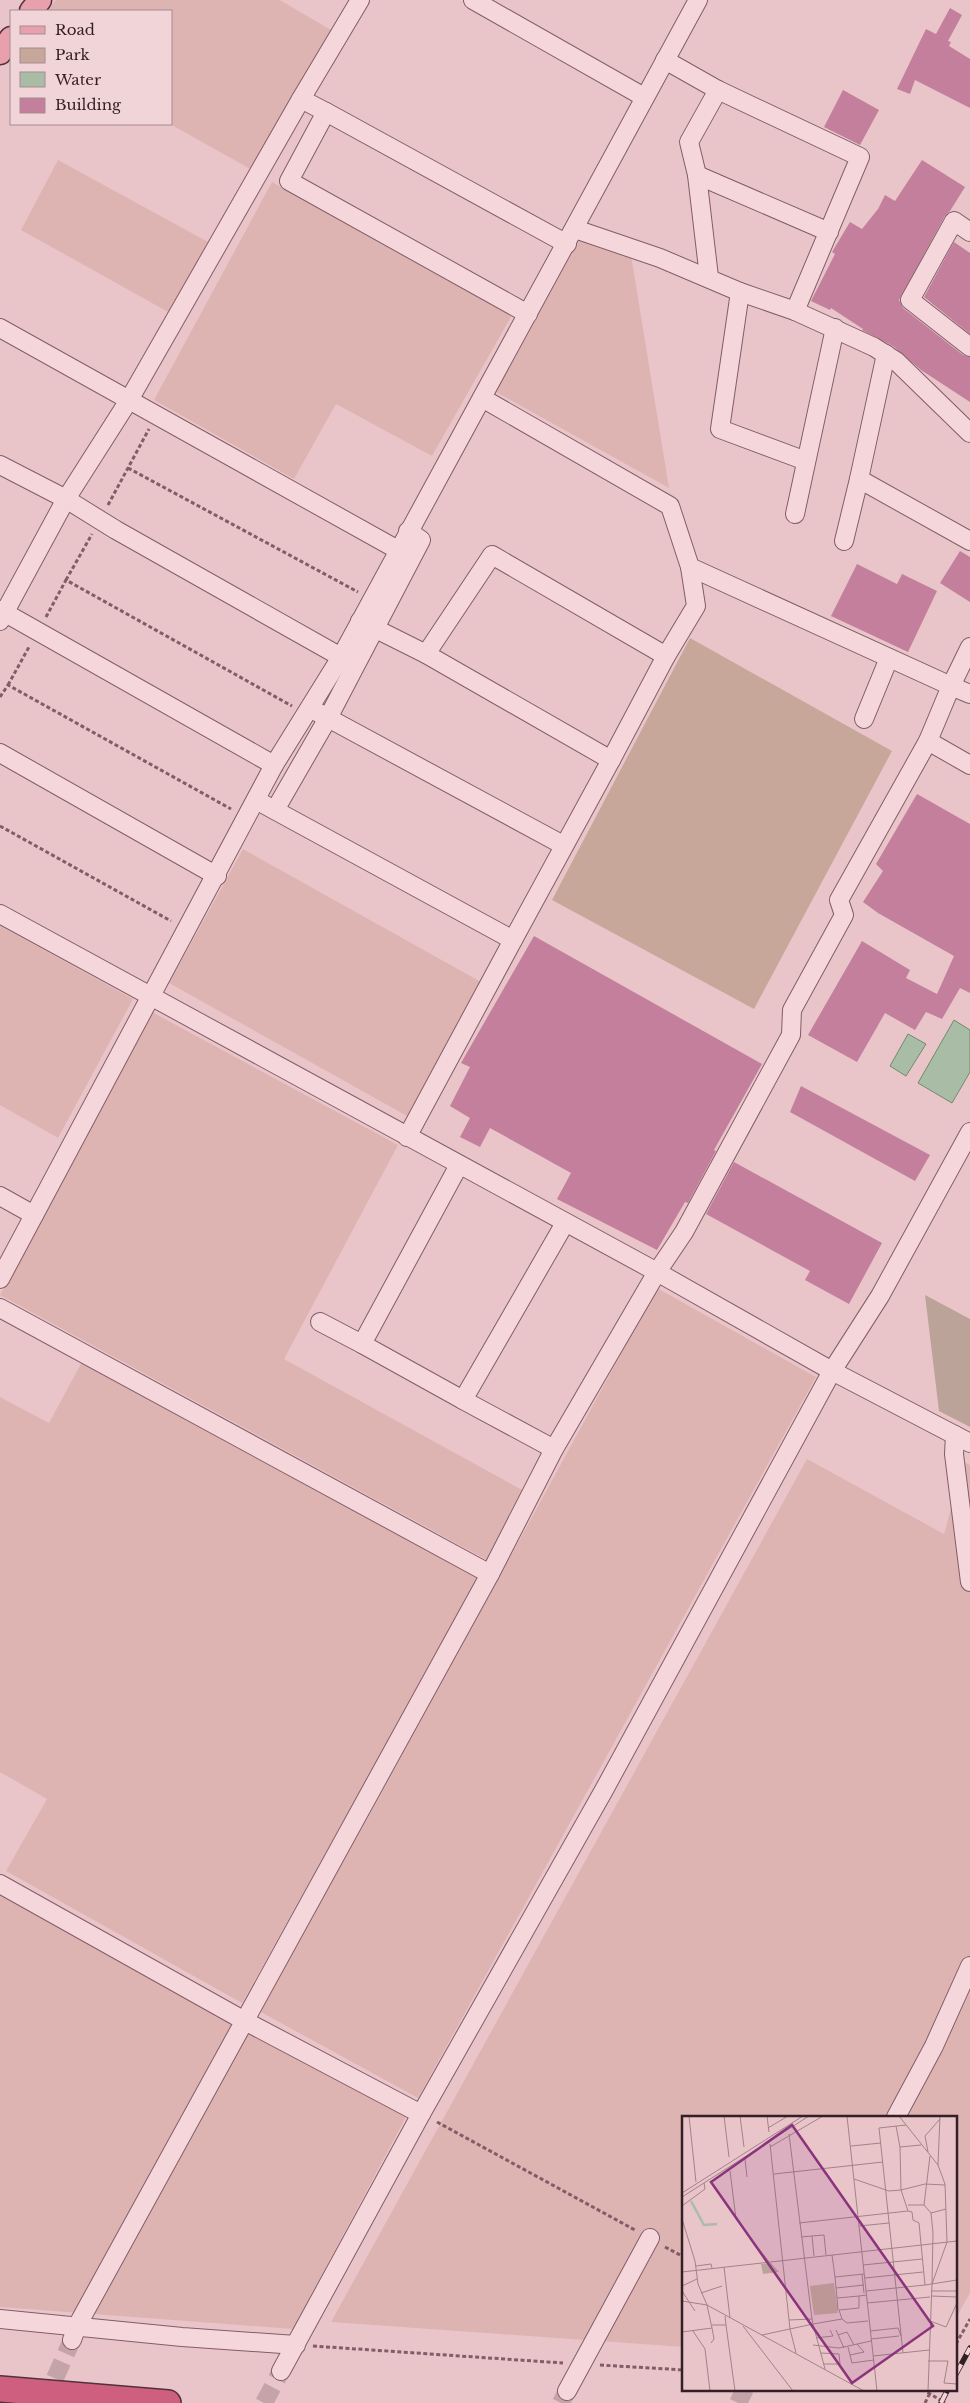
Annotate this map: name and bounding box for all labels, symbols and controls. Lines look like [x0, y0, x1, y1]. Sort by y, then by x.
legend [10, 10, 172, 125]
text: Road [55, 20, 95, 39]
text: Park [55, 45, 91, 64]
text: Water [54, 70, 102, 89]
text: Building [55, 95, 122, 114]
inset map [682, 2116, 958, 2390]

